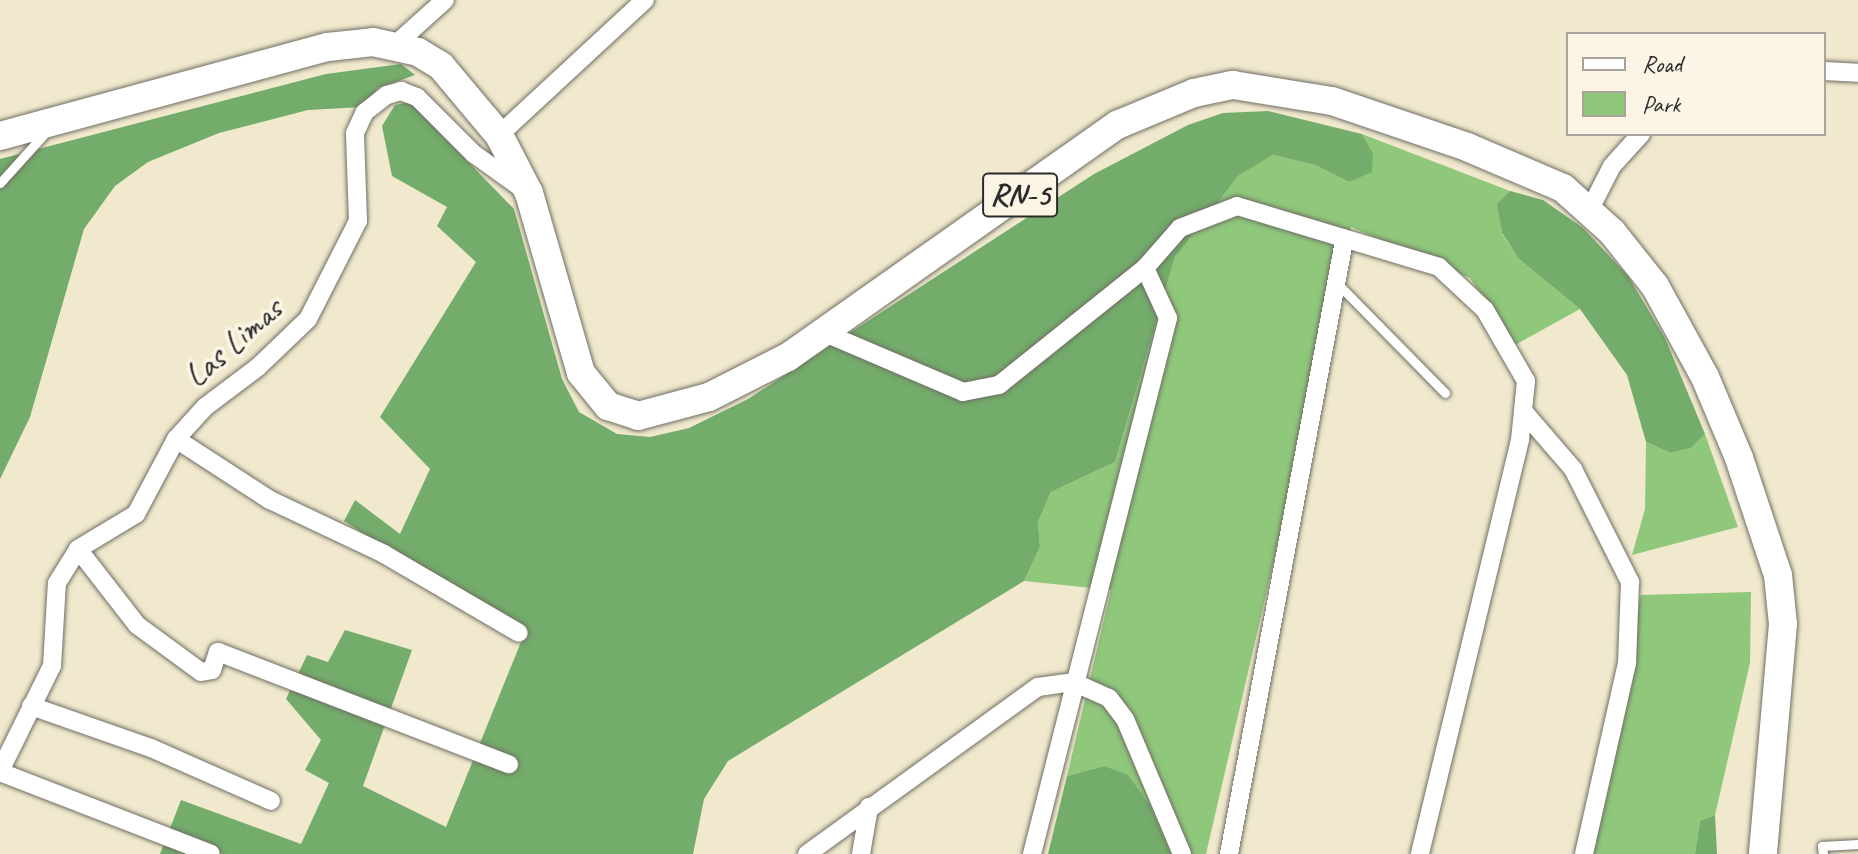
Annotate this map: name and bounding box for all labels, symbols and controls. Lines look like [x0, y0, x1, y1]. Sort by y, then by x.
legend [1566, 32, 1826, 136]
text: Road [1642, 49, 1682, 79]
text: Park [1642, 89, 1680, 119]
road number: RN-5 [982, 167, 1058, 223]
street label: Las Limas [176, 289, 290, 395]

